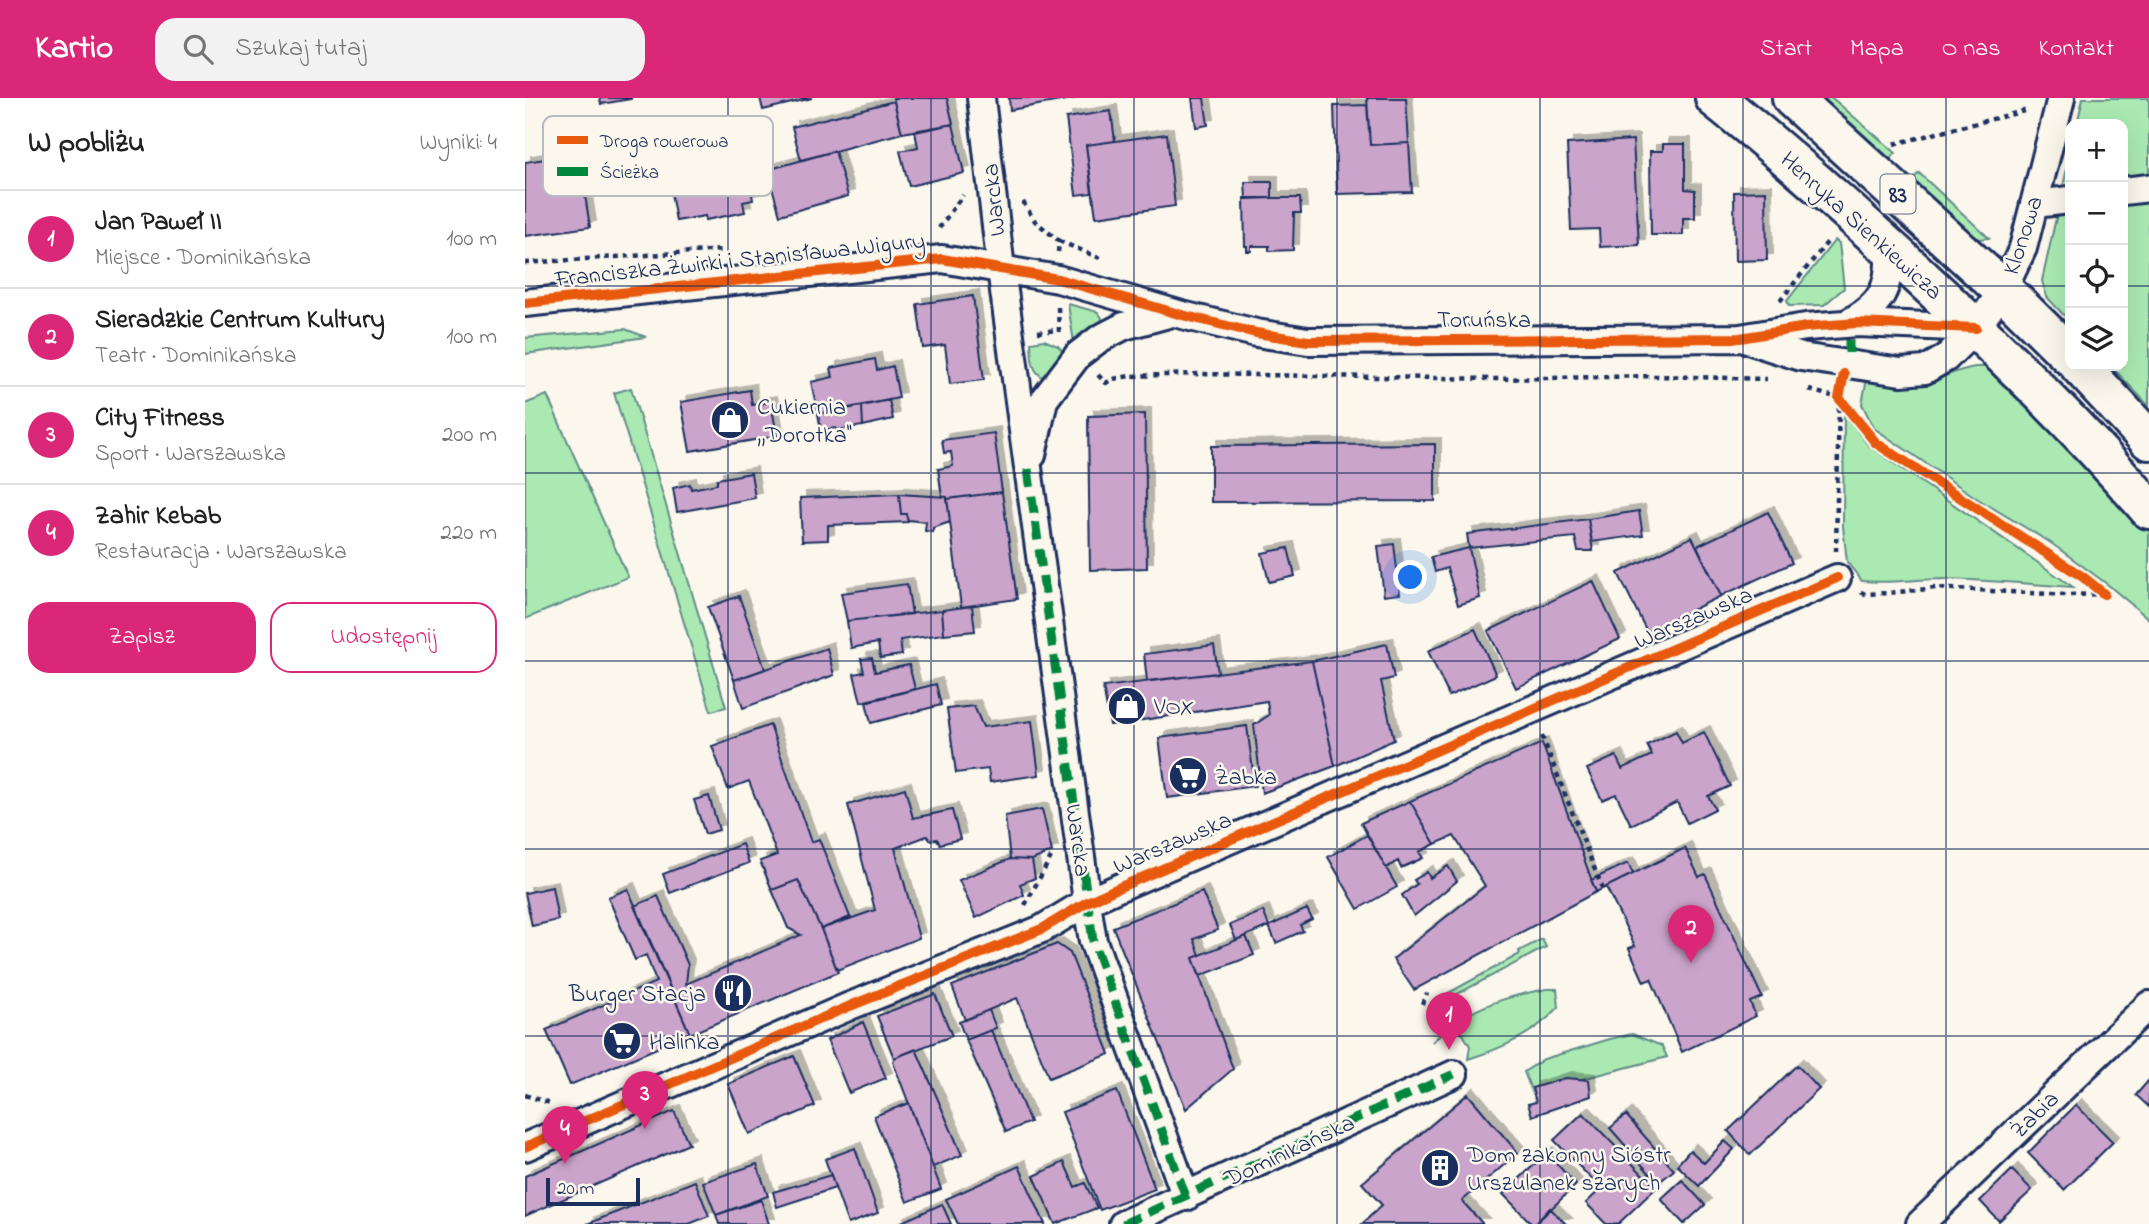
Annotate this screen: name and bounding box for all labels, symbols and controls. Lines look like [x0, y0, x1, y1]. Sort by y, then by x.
search box [155, 18, 645, 81]
text: Kartio [35, 25, 113, 73]
icon: search [179, 30, 217, 68]
text: Szukaj tutaj [235, 30, 366, 68]
text: Start [1760, 32, 1812, 67]
text: Mapa [1850, 32, 1904, 67]
text: O nas [1942, 32, 2000, 67]
text: Kontakt [2038, 32, 2114, 67]
legend [543, 116, 773, 196]
map controls [2065, 119, 2128, 371]
button: + [2065, 119, 2128, 182]
text: W pobliżu [28, 122, 145, 166]
text: Wyniki: 4 [420, 127, 497, 160]
text: Droga rowerowa [599, 129, 729, 158]
street label: Henryka Sienkiewicza [1771, 144, 1949, 310]
text: Ścieżka [600, 160, 659, 187]
street label: Warcka [974, 162, 1017, 238]
road number: 83 [1881, 174, 1915, 214]
button: − [2065, 182, 2128, 245]
street label: Klonowa [1995, 192, 2054, 280]
text: Jan Paweł II [95, 204, 222, 242]
text: 1 [47, 223, 55, 256]
text: 100 m [446, 223, 497, 256]
street label: Franciszka Żwirki i Stanisława Wigury [552, 225, 927, 299]
text: Miejsce · Dominikańska [95, 242, 311, 275]
button: locate [2065, 245, 2128, 308]
text: Sieradzkie Centrum Kultury [95, 302, 385, 340]
street label: Toruńska [1437, 304, 1531, 339]
button: layers [2065, 308, 2128, 371]
text: 2 [45, 321, 57, 354]
text: 100 m [446, 321, 497, 354]
text: Teatr · Dominikańska [95, 340, 297, 373]
place label: Cukiernia ,,Dorotka'' [757, 391, 852, 454]
shop icon: Cukiernia ,,Dorotka'' [709, 399, 751, 441]
text: City Fitness [95, 400, 225, 438]
text: 3 [46, 419, 56, 452]
text: 200 m [442, 419, 497, 452]
text: Sport · Warszawska [95, 438, 286, 471]
text: Zahir Kebab [95, 498, 221, 536]
text: 4 [46, 517, 56, 550]
text: 220 m [441, 517, 497, 550]
text: Restauracja · Warszawska [95, 536, 347, 569]
your location [1393, 560, 1427, 594]
street label: Warszawska [1629, 579, 1759, 660]
button: Zapisz [28, 602, 256, 673]
button: Udostępnij [270, 602, 497, 673]
shop icon: VOX [1106, 685, 1148, 727]
place label: VOX [1153, 691, 1194, 726]
supermarket icon: Żabka [1167, 755, 1209, 797]
place label: Żabka [1215, 761, 1277, 796]
street label: Warcka [1054, 802, 1099, 879]
street label: Warszawska [1108, 804, 1238, 885]
pin: 2 [1668, 905, 1714, 963]
restaurant icon: Burger Stacja [712, 972, 754, 1014]
place label: Burger Stacja [568, 978, 706, 1013]
pin: 1 [1426, 992, 1472, 1050]
supermarket icon: Halinka [601, 1020, 643, 1062]
place label: Halinka [649, 1026, 720, 1061]
pin: 3 [622, 1071, 668, 1129]
street label: Żabia [2003, 1084, 2068, 1148]
pin: 4 [542, 1106, 588, 1164]
street label: Dominikańska [1218, 1107, 1361, 1198]
place label: Dom zakonny Sióstr Urszulanek szarych [1466, 1139, 1671, 1203]
building icon: Dom zakonny Sióstr Urszulanek szarych [1419, 1147, 1461, 1189]
scale bar [546, 1175, 641, 1207]
text: 20 m [557, 1176, 594, 1203]

